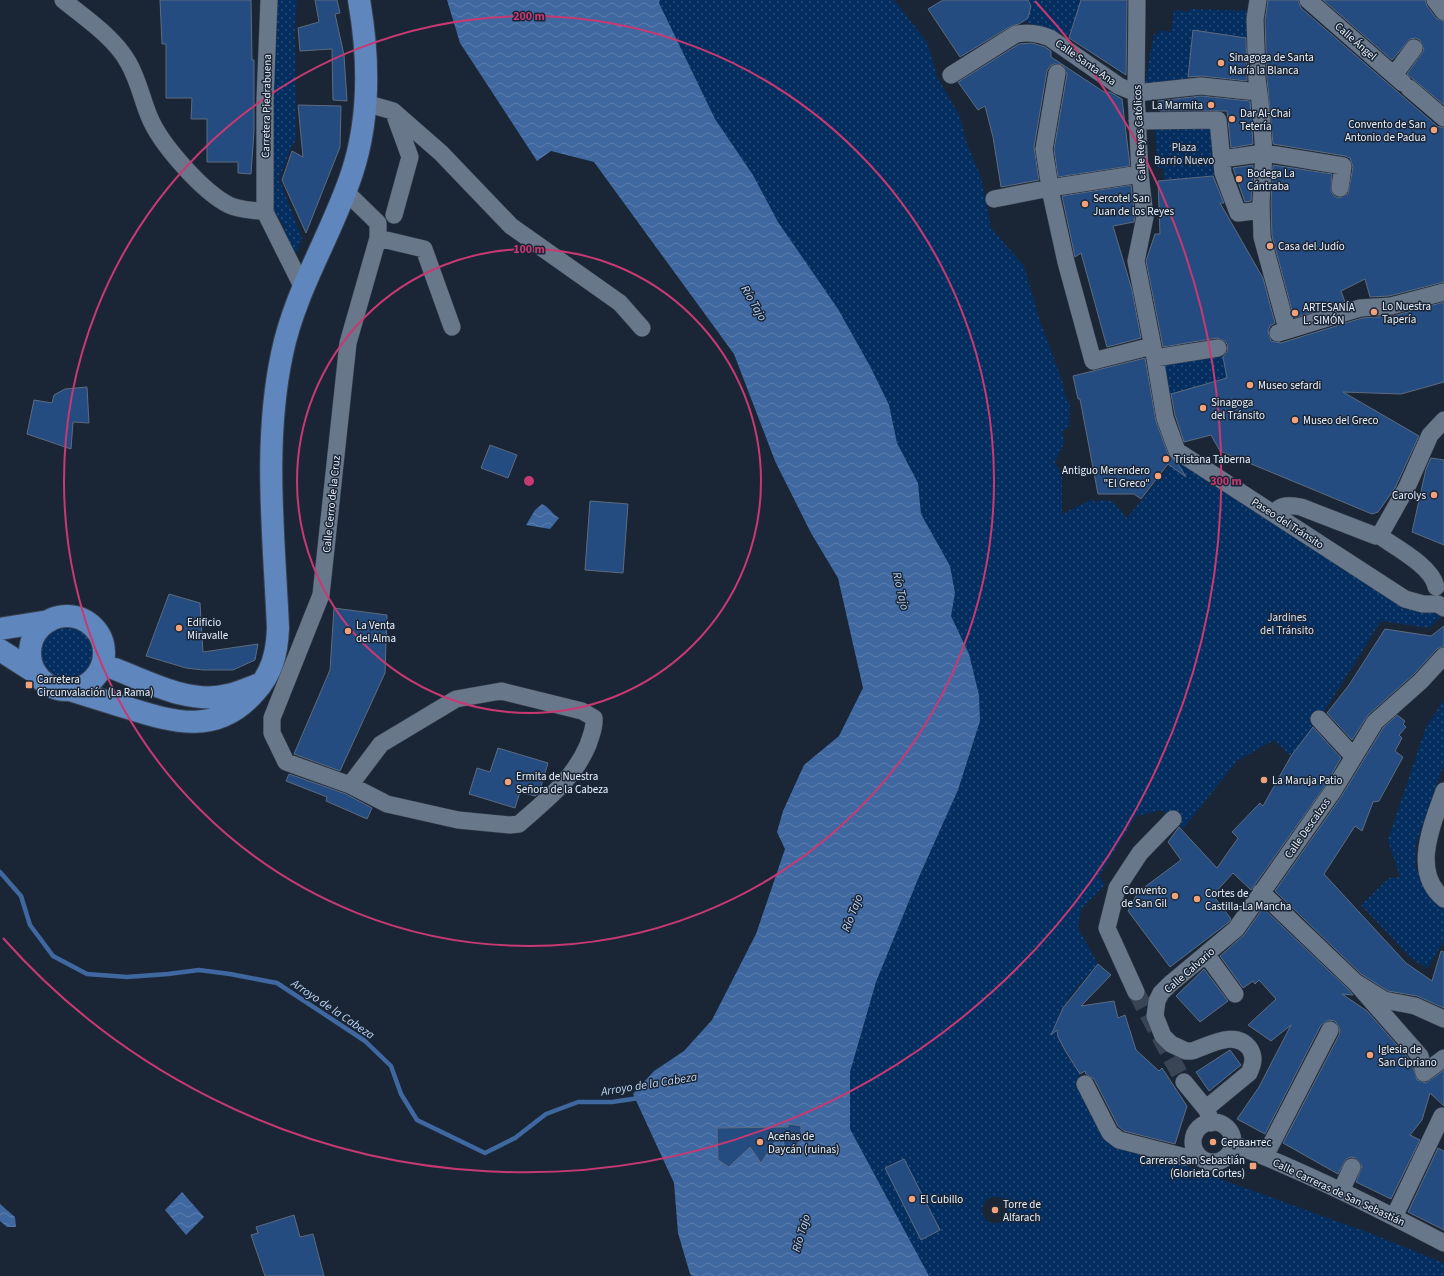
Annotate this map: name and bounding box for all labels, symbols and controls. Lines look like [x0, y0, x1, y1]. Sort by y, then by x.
text: 200 m [513, 8, 545, 25]
street label: Calle Ángel [1332, 19, 1380, 64]
street label: Calle Santa Ana [1052, 36, 1119, 89]
place label: Sinagoga de Santa María la Blanca [1229, 50, 1314, 78]
street label: Carretera Piedrabuena [258, 54, 275, 158]
marker: Sinagoga de Santa María la Blanca [1216, 58, 1226, 68]
street label: Calle Reyes Católicos [1129, 84, 1150, 181]
place label: La Marmita [1152, 98, 1203, 113]
marker: La Marmita [1206, 100, 1216, 110]
place label: Dar Al-Chai Tetería [1240, 106, 1291, 134]
marker: Dar Al-Chai Tetería [1227, 114, 1237, 124]
place label: Convento de San Antonio de Padua [1345, 117, 1426, 145]
marker: Convento de San Antonio de Padua [1429, 125, 1439, 135]
park label: Plaza Barrio Nuevo [1154, 140, 1214, 168]
place label: Bodega La Cántraba [1247, 166, 1295, 194]
marker: Bodega La Cántraba [1234, 174, 1244, 184]
place label: Sercotel San Juan de los Reyes [1093, 191, 1175, 219]
marker: Sercotel San Juan de los Reyes [1080, 199, 1090, 209]
place label: Casa del Judío [1278, 239, 1345, 254]
text: 100 m [513, 241, 545, 258]
marker: Casa del Judío [1265, 241, 1275, 251]
water label: Río Tajo [737, 282, 771, 324]
place label: Lo Nuestra Tapería [1382, 299, 1431, 327]
place label: ARTESANÍA L. SIMÓN [1303, 300, 1355, 328]
marker: Lo Nuestra Tapería [1369, 307, 1379, 317]
marker: ARTESANÍA L. SIMÓN [1290, 308, 1300, 318]
place label: Museo sefardi [1258, 378, 1321, 393]
marker: Museo sefardi [1245, 380, 1255, 390]
place label: Sinagoga del Tránsito [1211, 395, 1265, 423]
marker: Sinagoga del Tránsito [1198, 403, 1208, 413]
place label: Museo del Greco [1303, 413, 1379, 428]
marker: Museo del Greco [1290, 415, 1300, 425]
place label: Tristana Taberna [1174, 452, 1251, 467]
street label: Calle Cerro de la Cruz [319, 454, 344, 553]
marker: Tristana Taberna [1161, 454, 1171, 464]
place label: Antiguo Merendero "El Greco" [1062, 463, 1150, 491]
marker: Antiguo Merendero "El Greco" [1153, 471, 1163, 481]
text: 300 m [1210, 473, 1242, 490]
centre of rings [522, 474, 536, 488]
place label: Carolys [1392, 488, 1426, 503]
marker: Carolys [1429, 490, 1439, 500]
street label: Paseo del Tránsito [1249, 494, 1327, 552]
water label: Río Tajo [888, 570, 913, 612]
park label: Jardines del Tránsito [1260, 610, 1314, 638]
place label: Edificio Miravalle [187, 615, 229, 643]
place label: La Venta del Alma [356, 618, 396, 646]
marker: Edificio Miravalle [174, 623, 184, 633]
marker: La Venta del Alma [343, 626, 353, 636]
place label: Carretera Circunvalación (La Rama) [37, 672, 154, 700]
marker: Carretera Circunvalación (La Rama) [24, 680, 34, 690]
place label: Ermita de Nuestra Señora de la Cabeza [516, 769, 608, 797]
place label: La Maruja Patio [1272, 773, 1342, 788]
marker: La Maruja Patio [1259, 775, 1269, 785]
marker: Ermita de Nuestra Señora de la Cabeza [503, 777, 513, 787]
street label: Calle Descalzos [1281, 795, 1334, 861]
place label: Convento de San Gil [1121, 883, 1167, 911]
place label: Cortes de Castilla-La Mancha [1205, 886, 1291, 914]
marker: Convento de San Gil [1170, 891, 1180, 901]
water label: Río Tajo [838, 892, 867, 934]
marker: Cortes de Castilla-La Mancha [1192, 894, 1202, 904]
street label: Calle Calvario [1161, 944, 1218, 997]
water label: Arroyo de la Cabeza [287, 975, 378, 1044]
place label: Iglesia de San Cipriano [1378, 1042, 1437, 1070]
marker: Iglesia de San Cipriano [1365, 1050, 1375, 1060]
water label: Arroyo de la Cabeza [599, 1068, 699, 1101]
place label: Aceñas de Daycán (ruinas) [768, 1129, 839, 1157]
place label: Сервантес [1221, 1135, 1272, 1150]
marker: Aceñas de Daycán (ruinas) [755, 1137, 765, 1147]
marker: Сервантес [1208, 1137, 1218, 1147]
place label: Carreras San Sebastián (Glorieta Cortes) [1139, 1153, 1245, 1181]
street label: Calle Carreras de San Sebastián [1270, 1155, 1407, 1230]
marker: Carreras San Sebastián (Glorieta Cortes) [1248, 1161, 1258, 1171]
place label: El Cubillo [920, 1192, 963, 1207]
marker: El Cubillo [907, 1194, 917, 1204]
place label: Torre de Alfarach [1003, 1197, 1041, 1225]
marker: Torre de Alfarach [990, 1205, 1000, 1215]
water label: Río Tajo [788, 1212, 815, 1254]

